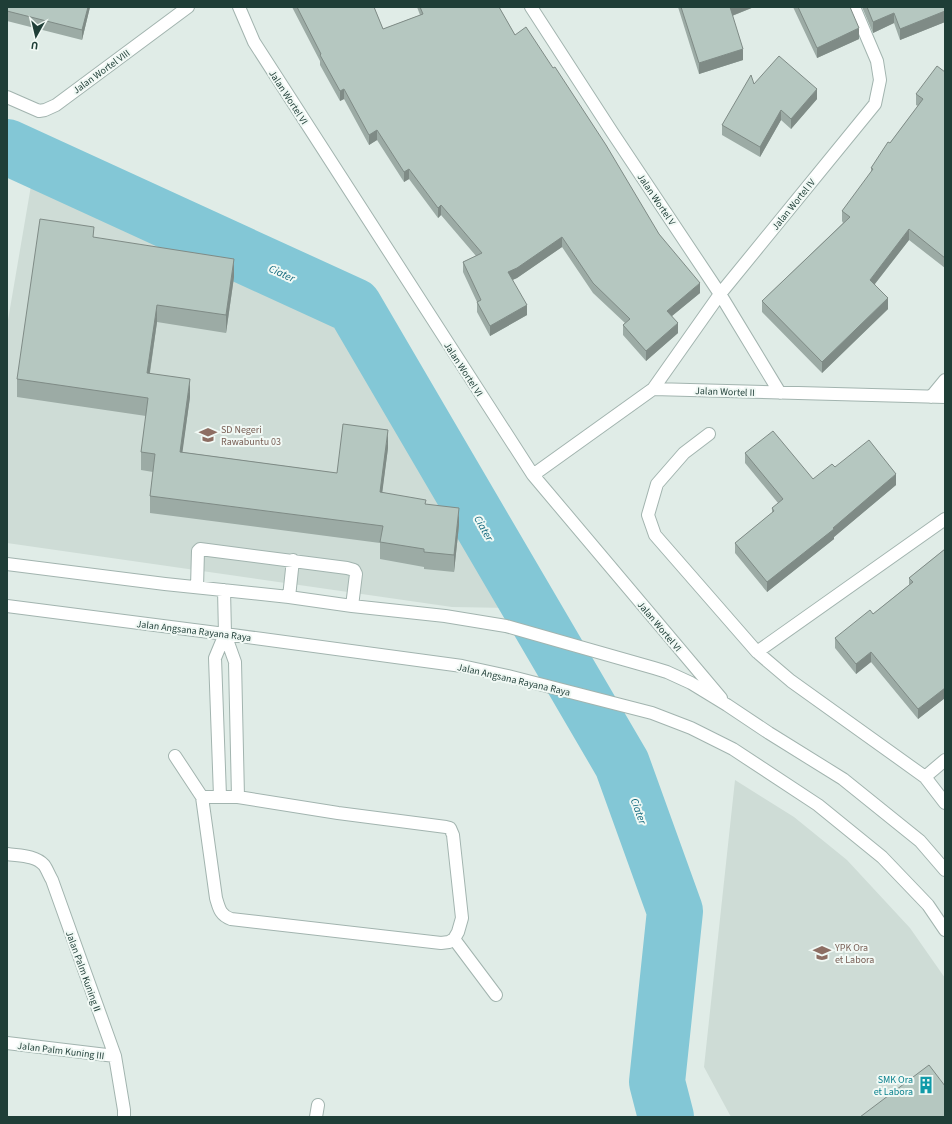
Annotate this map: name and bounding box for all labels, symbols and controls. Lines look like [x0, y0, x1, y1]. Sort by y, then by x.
north arrow [16, 16, 56, 56]
text: U [30, 37, 39, 53]
street label: Jalan Wortel VIII [70, 46, 133, 97]
street label: Jalan Wortel VI [265, 68, 311, 127]
street label: Jalan Wortel V [634, 171, 679, 229]
street label: Jalan Wortel IV [769, 175, 819, 233]
water label: Ciater [266, 261, 298, 286]
street label: Jalan Wortel VI [440, 340, 486, 399]
street label: Jalan Wortel II [695, 384, 755, 400]
place label: SD Negeri Rawabuntu 03 [221, 423, 281, 449]
school or university icon: SD Negeri Rawabuntu 03 [198, 425, 218, 445]
water label: Ciater [470, 513, 497, 545]
street label: Jalan Wortel VI [634, 598, 685, 655]
street label: Jalan Angsana Rayana Raya [136, 617, 252, 645]
street label: Jalan Angsana Rayana Raya [456, 660, 572, 700]
water label: Ciater [627, 796, 651, 828]
street label: Jalan Palm Kuning II [62, 929, 104, 1014]
place label: YPK Ora et Labora [834, 941, 874, 967]
school or university icon: YPK Ora et Labora [812, 943, 832, 963]
street label: Jalan Palm Kuning III [17, 1039, 105, 1063]
place label: SMK Ora et Labora [874, 1073, 913, 1099]
building icon: SMK Ora et Labora [916, 1075, 936, 1095]

